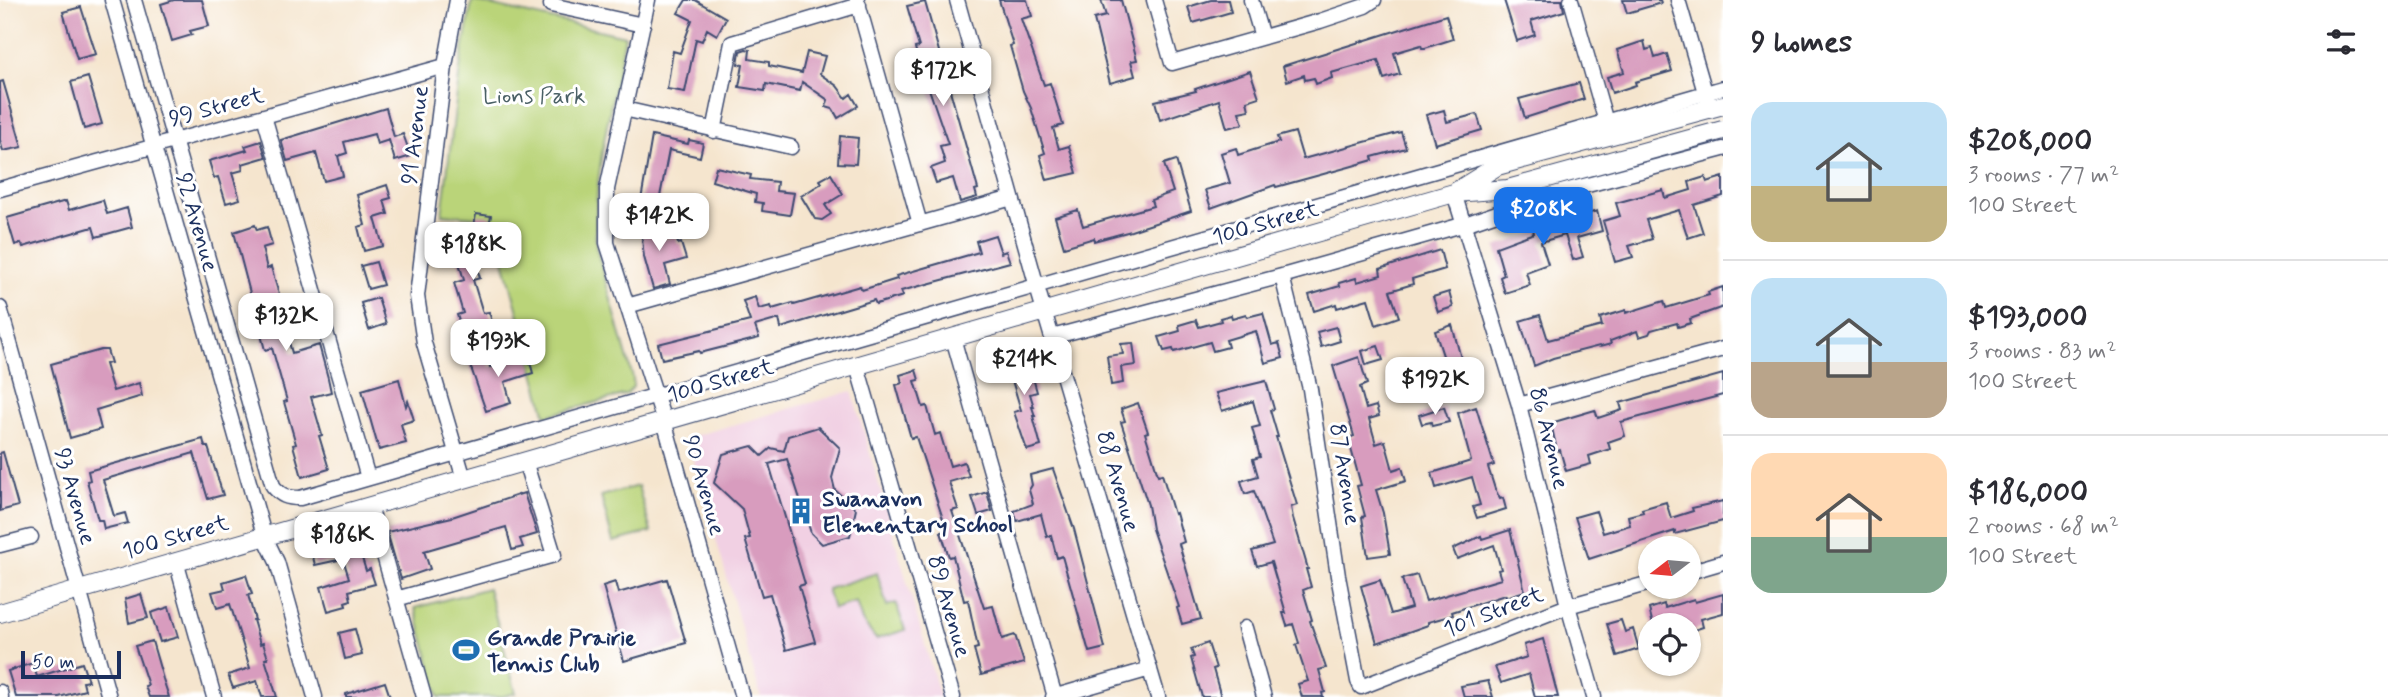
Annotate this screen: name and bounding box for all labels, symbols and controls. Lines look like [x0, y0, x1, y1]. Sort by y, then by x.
text: 9 homes [1751, 23, 1852, 62]
icon: filters [2322, 23, 2360, 61]
pin: $172K [894, 48, 992, 108]
text: $172K [910, 56, 976, 86]
street label: 99 Street [166, 81, 268, 135]
park label: Lions Park [483, 82, 585, 112]
street label: 91 Avenue [395, 84, 437, 186]
text: $208,000 [1968, 122, 2092, 161]
icon: home [1807, 130, 1891, 214]
text: 3 rooms · 77 m² [1968, 161, 2119, 191]
street label: 92 Avenue [168, 170, 225, 276]
pin: $208K [1494, 188, 1592, 247]
text: 100 Street [1968, 191, 2077, 221]
pin: $142K [610, 194, 708, 253]
street label: 100 Street [1209, 194, 1323, 253]
text: $208K [1510, 195, 1576, 225]
text: $142K [625, 201, 693, 231]
pin: $188K [424, 222, 522, 282]
text: $188K [440, 230, 506, 260]
pin: $132K [237, 294, 335, 353]
text: $193,000 [1968, 298, 2088, 337]
text: $132K [254, 301, 318, 331]
icon: home [1807, 306, 1891, 390]
pin: $193K [449, 320, 547, 379]
text: $193K [466, 327, 530, 357]
text: 3 rooms · 83 m² [1968, 337, 2116, 367]
pin: $214K [975, 338, 1073, 397]
text: $214K [992, 345, 1056, 375]
street label: 100 Street [664, 352, 778, 411]
pin: $192K [1386, 358, 1484, 417]
text: $192K [1401, 365, 1469, 395]
text: 100 Street [1968, 367, 2077, 397]
street label: 86 Avenue [1521, 384, 1575, 493]
street label: 87 Avenue [1321, 421, 1367, 527]
street label: 88 Avenue [1088, 427, 1146, 536]
street label: 90 Avenue [675, 432, 732, 539]
street label: 93 Avenue [46, 445, 102, 548]
text: $186,000 [1968, 473, 2088, 512]
icon: home [1807, 481, 1891, 565]
place label: Swanavon Elementary School [822, 485, 1013, 541]
building icon: Swanavon Elementary School [786, 496, 816, 526]
street label: 100 Street [119, 508, 233, 567]
pin: $186K [293, 512, 391, 572]
text: 2 rooms · 68 m² [1968, 512, 2119, 542]
text: $186K [310, 520, 374, 550]
north arrow [1638, 536, 1701, 598]
map controls [1638, 536, 1701, 676]
text: 100 Street [1968, 542, 2077, 572]
street label: 89 Avenue [919, 552, 977, 661]
street label: 101 Street [1440, 580, 1548, 646]
button: locate [1638, 613, 1701, 676]
place label: Grande Prairie Tennis Club [487, 624, 636, 680]
sports icon: Grande Prairie Tennis Club [451, 635, 481, 665]
scale bar [21, 648, 121, 680]
text: 50 m [32, 650, 75, 675]

